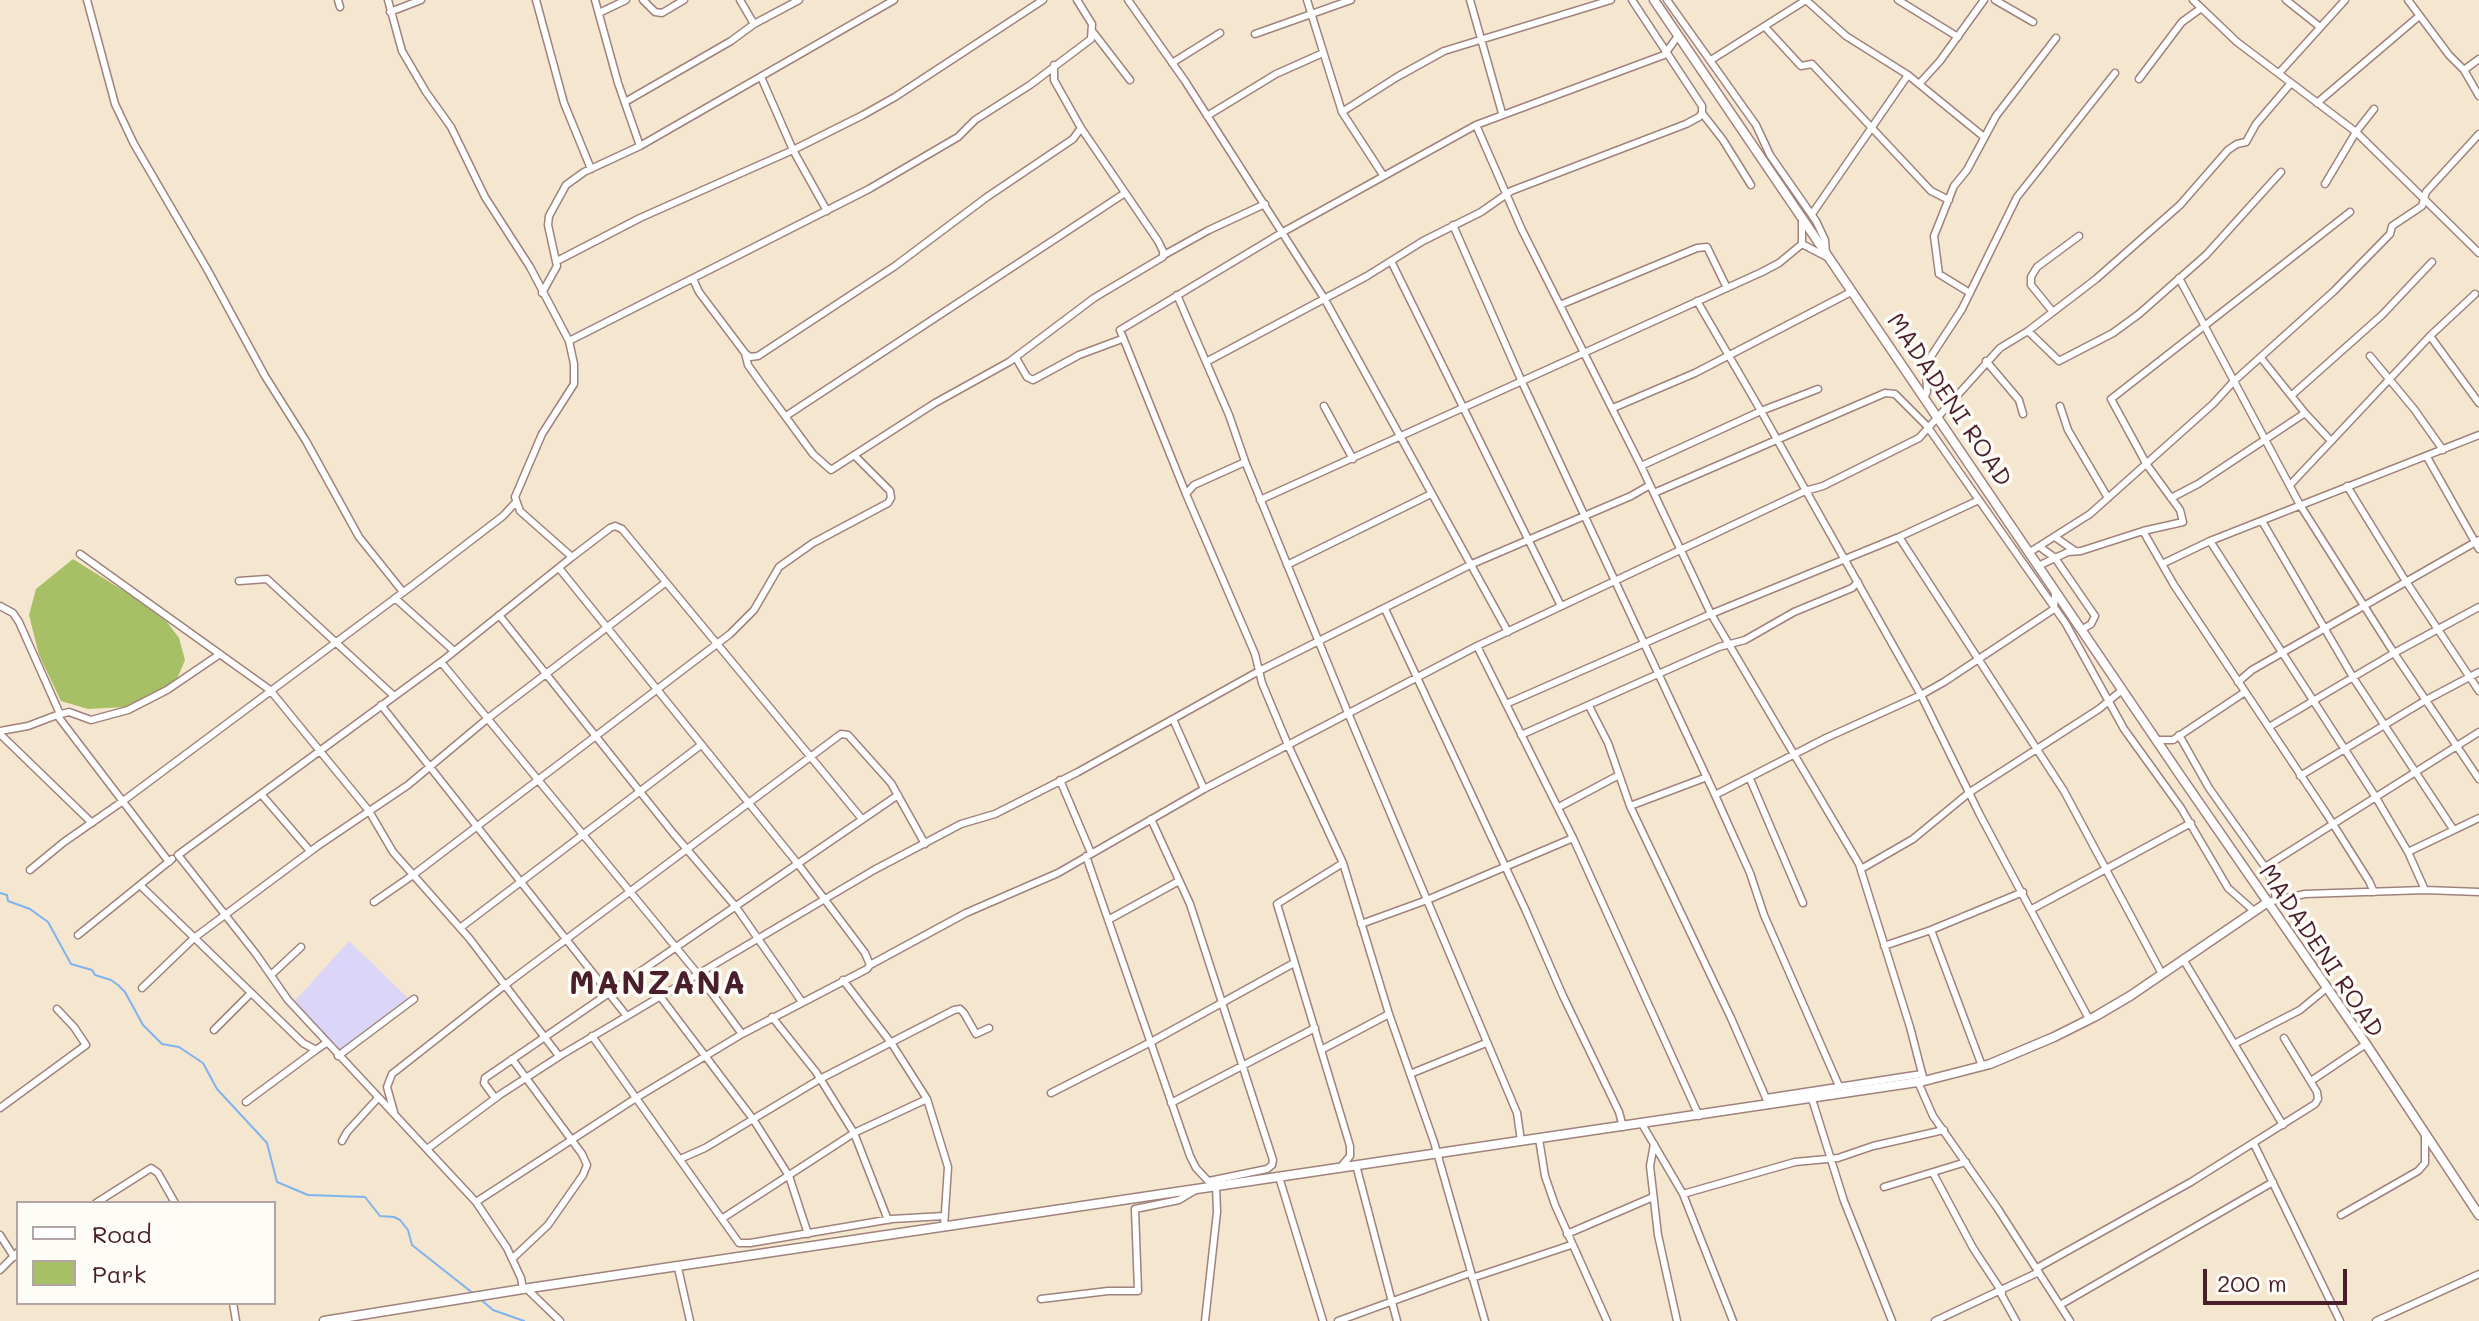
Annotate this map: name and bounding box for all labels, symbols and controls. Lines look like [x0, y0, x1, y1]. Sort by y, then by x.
street label: MADADENI ROAD [1880, 308, 2018, 492]
street label: MADADENI ROAD [2252, 859, 2390, 1043]
district label: MANZANA [569, 965, 747, 1003]
legend [16, 1201, 276, 1305]
text: Road [92, 1218, 152, 1249]
scale bar [2207, 1253, 2351, 1303]
text: Park [92, 1258, 146, 1289]
text: 200 m [2217, 1267, 2287, 1298]

